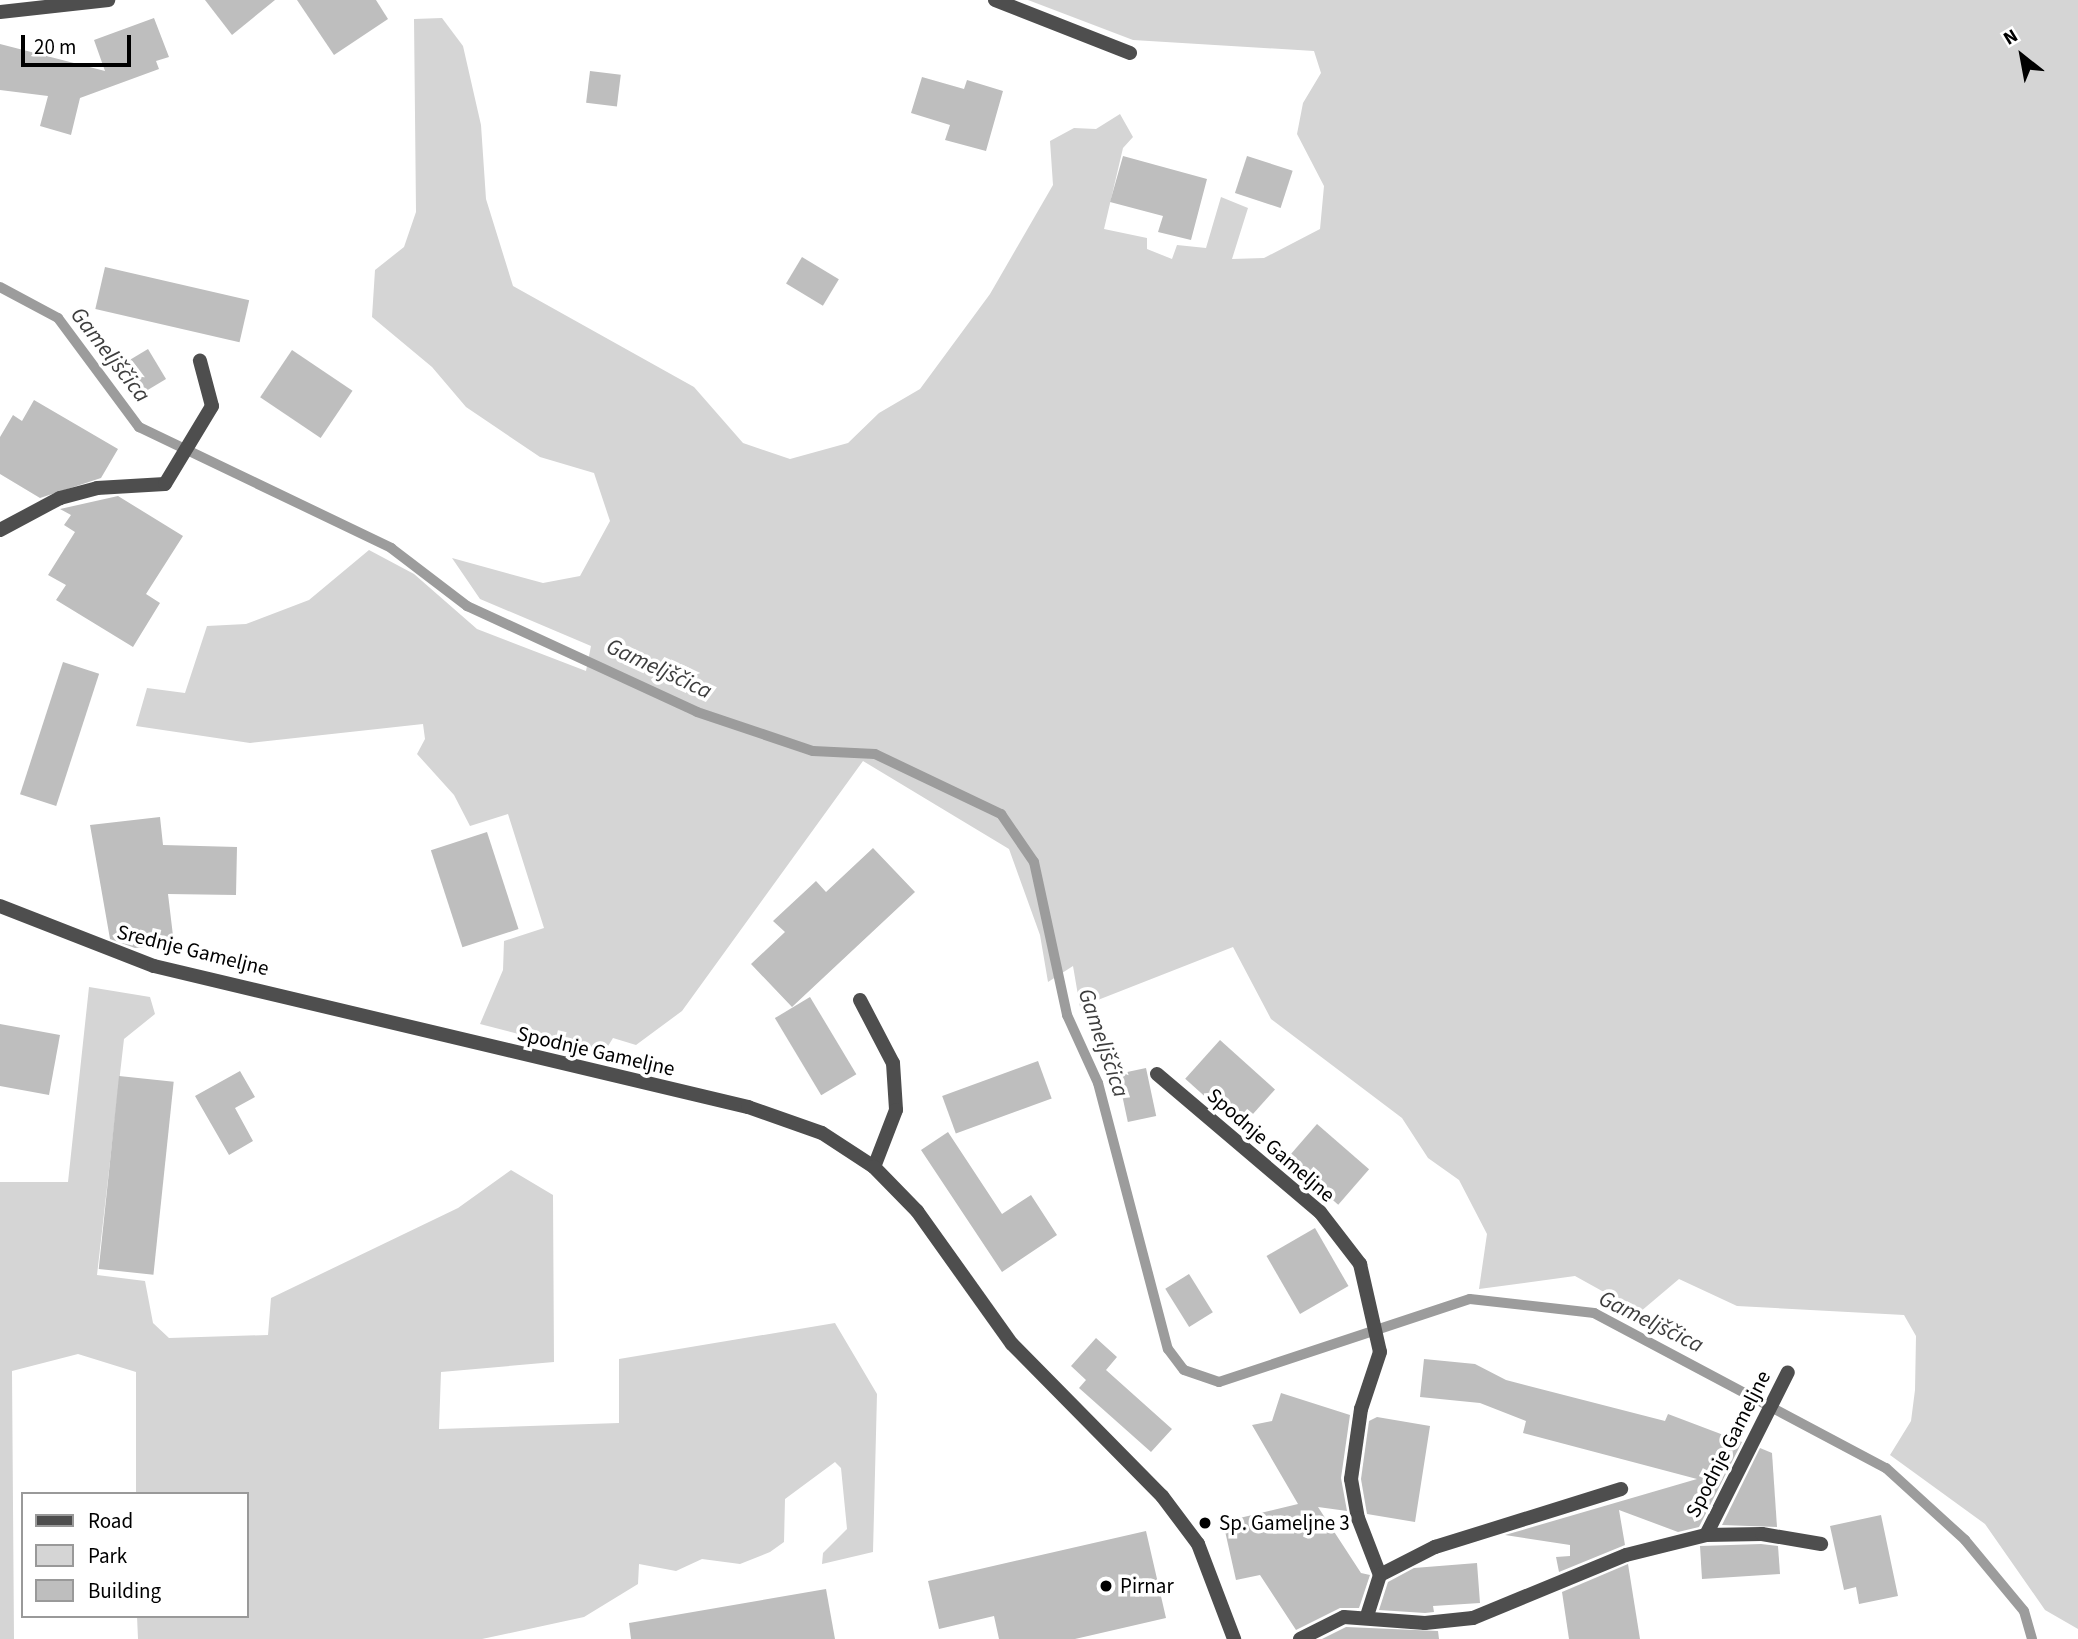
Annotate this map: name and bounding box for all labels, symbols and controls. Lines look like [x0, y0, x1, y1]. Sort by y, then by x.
scale bar [24, 21, 135, 65]
north arrow [1987, 21, 2057, 91]
text: N [1999, 23, 2023, 52]
text: 20 m [34, 32, 76, 62]
water label: Gameljščica [64, 302, 156, 408]
water label: Gameljščica [602, 633, 716, 705]
street label: Srednje Gameljne [114, 919, 272, 981]
water label: Gameljščica [1072, 985, 1134, 1101]
street label: Spodnje Gameljne [515, 1021, 677, 1081]
street label: Spodnje Gameljne [1202, 1083, 1340, 1207]
water label: Gameljščica [1594, 1285, 1708, 1359]
street label: Spodnje Gameljne [1680, 1366, 1776, 1522]
legend [21, 1492, 248, 1618]
text: Road [88, 1506, 133, 1536]
place label: Sp. Gameljne 3 [1219, 1510, 1350, 1536]
marker: Sp. Gameljne 3 [1197, 1515, 1213, 1531]
text: Park [88, 1541, 127, 1571]
place label: Pirnar [1120, 1573, 1174, 1599]
text: Building [88, 1576, 161, 1606]
marker: Pirnar [1098, 1578, 1114, 1594]

